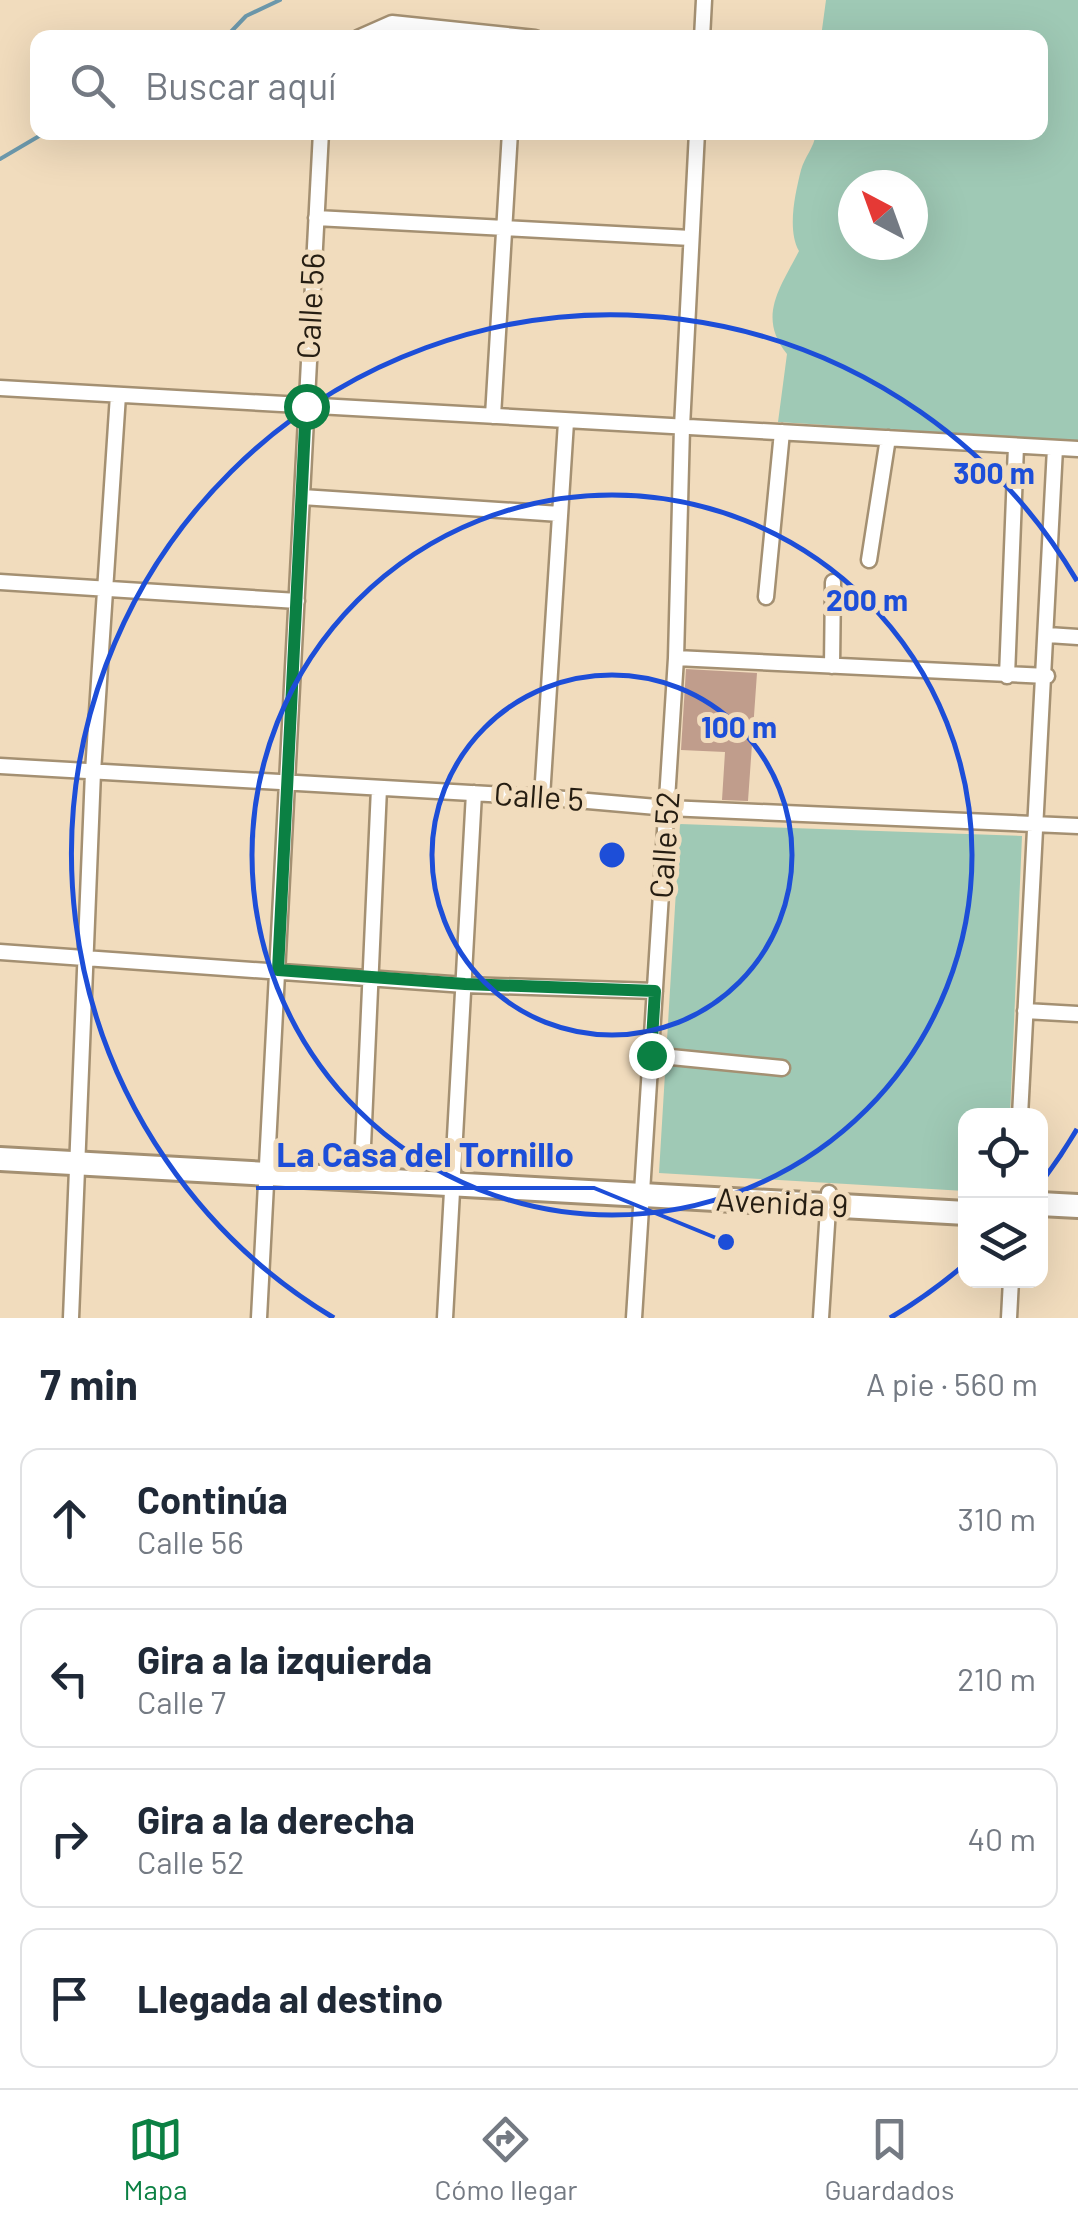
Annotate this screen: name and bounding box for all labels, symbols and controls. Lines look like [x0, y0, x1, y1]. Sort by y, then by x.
search box [30, 30, 1048, 140]
icon: search [65, 58, 120, 113]
text: Buscar aquí [145, 62, 336, 108]
north arrow [838, 170, 928, 260]
street label: Calle 56 [287, 252, 331, 360]
route start [284, 384, 330, 430]
text: 300 m [953, 454, 1035, 490]
text: 200 m [826, 581, 908, 617]
text: 100 m [701, 708, 777, 744]
street label: Calle 5 [493, 773, 585, 817]
street label: Calle 52 [640, 790, 686, 900]
centre of rings [594, 837, 630, 873]
route end [629, 1033, 675, 1079]
map controls [958, 1108, 1048, 1288]
button: locate [958, 1108, 1048, 1198]
callout: La Casa del Tornillo [256, 1123, 594, 1188]
text: La Casa del Tornillo [276, 1132, 574, 1174]
street label: Avenida 9 [715, 1179, 849, 1223]
button: layers [958, 1198, 1048, 1288]
text: 7 min [40, 1358, 138, 1408]
text: A pie · 560 m [866, 1364, 1038, 1402]
text: Continúa [137, 1476, 288, 1522]
icon: ahead [42, 1491, 97, 1546]
text: 310 m [958, 1499, 1036, 1537]
text: Calle 56 [137, 1522, 244, 1560]
text: Gira a la izquierda [137, 1636, 432, 1682]
icon: left [42, 1651, 97, 1706]
text: 210 m [957, 1659, 1036, 1697]
text: Calle 7 [137, 1682, 226, 1720]
text: Gira a la derecha [137, 1796, 415, 1842]
icon: right [42, 1811, 97, 1866]
text: 40 m [967, 1819, 1036, 1857]
text: Calle 52 [137, 1842, 244, 1880]
icon: arrive [42, 1971, 97, 2026]
text: Llegada al destino [137, 1975, 443, 2021]
tab: Mapa [123, 2112, 188, 2206]
tab: Cómo llegar [434, 2112, 578, 2206]
tab: Guardados [824, 2112, 955, 2206]

